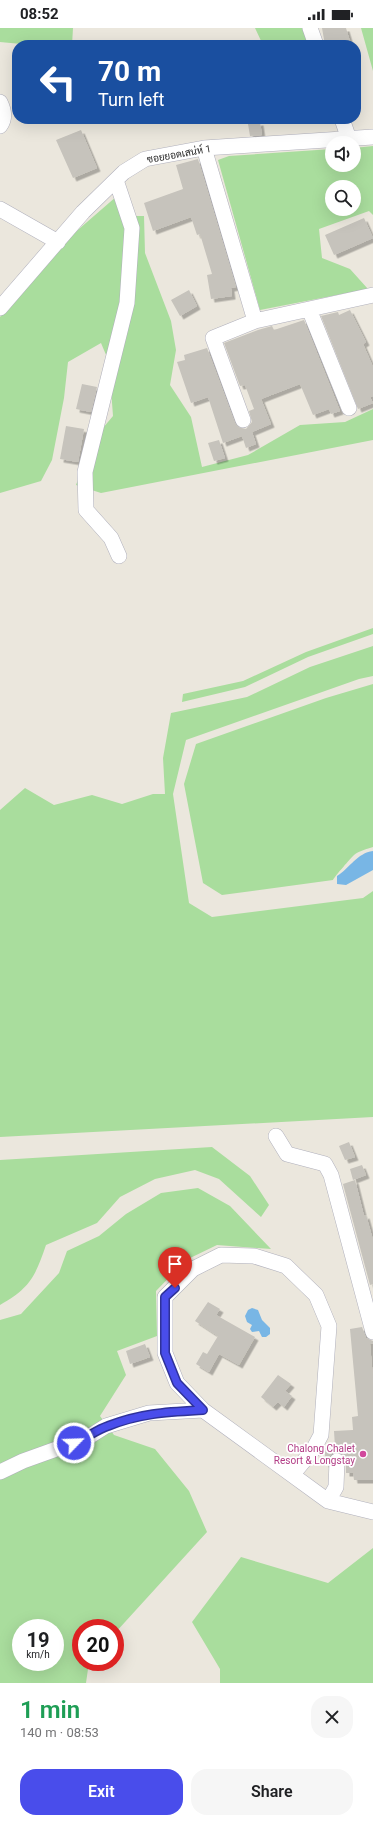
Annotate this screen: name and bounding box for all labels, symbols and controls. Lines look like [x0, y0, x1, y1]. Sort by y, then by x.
text: 08:52 [20, 5, 59, 23]
text: 70 m [98, 55, 161, 88]
icon: left [32, 56, 84, 108]
text: Turn left [98, 89, 164, 110]
map controls [325, 136, 361, 216]
button: sound [325, 136, 361, 172]
street label: ซอยยอดเสน่ห์ 1 [146, 141, 212, 165]
button: search [325, 180, 361, 216]
pin [158, 1247, 192, 1288]
icon: arrive [164, 1253, 186, 1275]
position arrow [53, 1422, 95, 1464]
place label: Chalong Chalet Resort & Longstay [274, 1443, 355, 1466]
marker: Chalong Chalet Resort & Longstay [358, 1449, 368, 1459]
speed limit sign: 20 [72, 1619, 124, 1671]
text: 19 [27, 1628, 49, 1652]
text: km/h [26, 1649, 50, 1660]
text: 1 min [20, 1696, 80, 1724]
button: close [311, 1696, 353, 1738]
text: 140 m · 08:53 [20, 1725, 99, 1740]
button: Exit [20, 1769, 183, 1815]
button: Share [191, 1769, 353, 1815]

